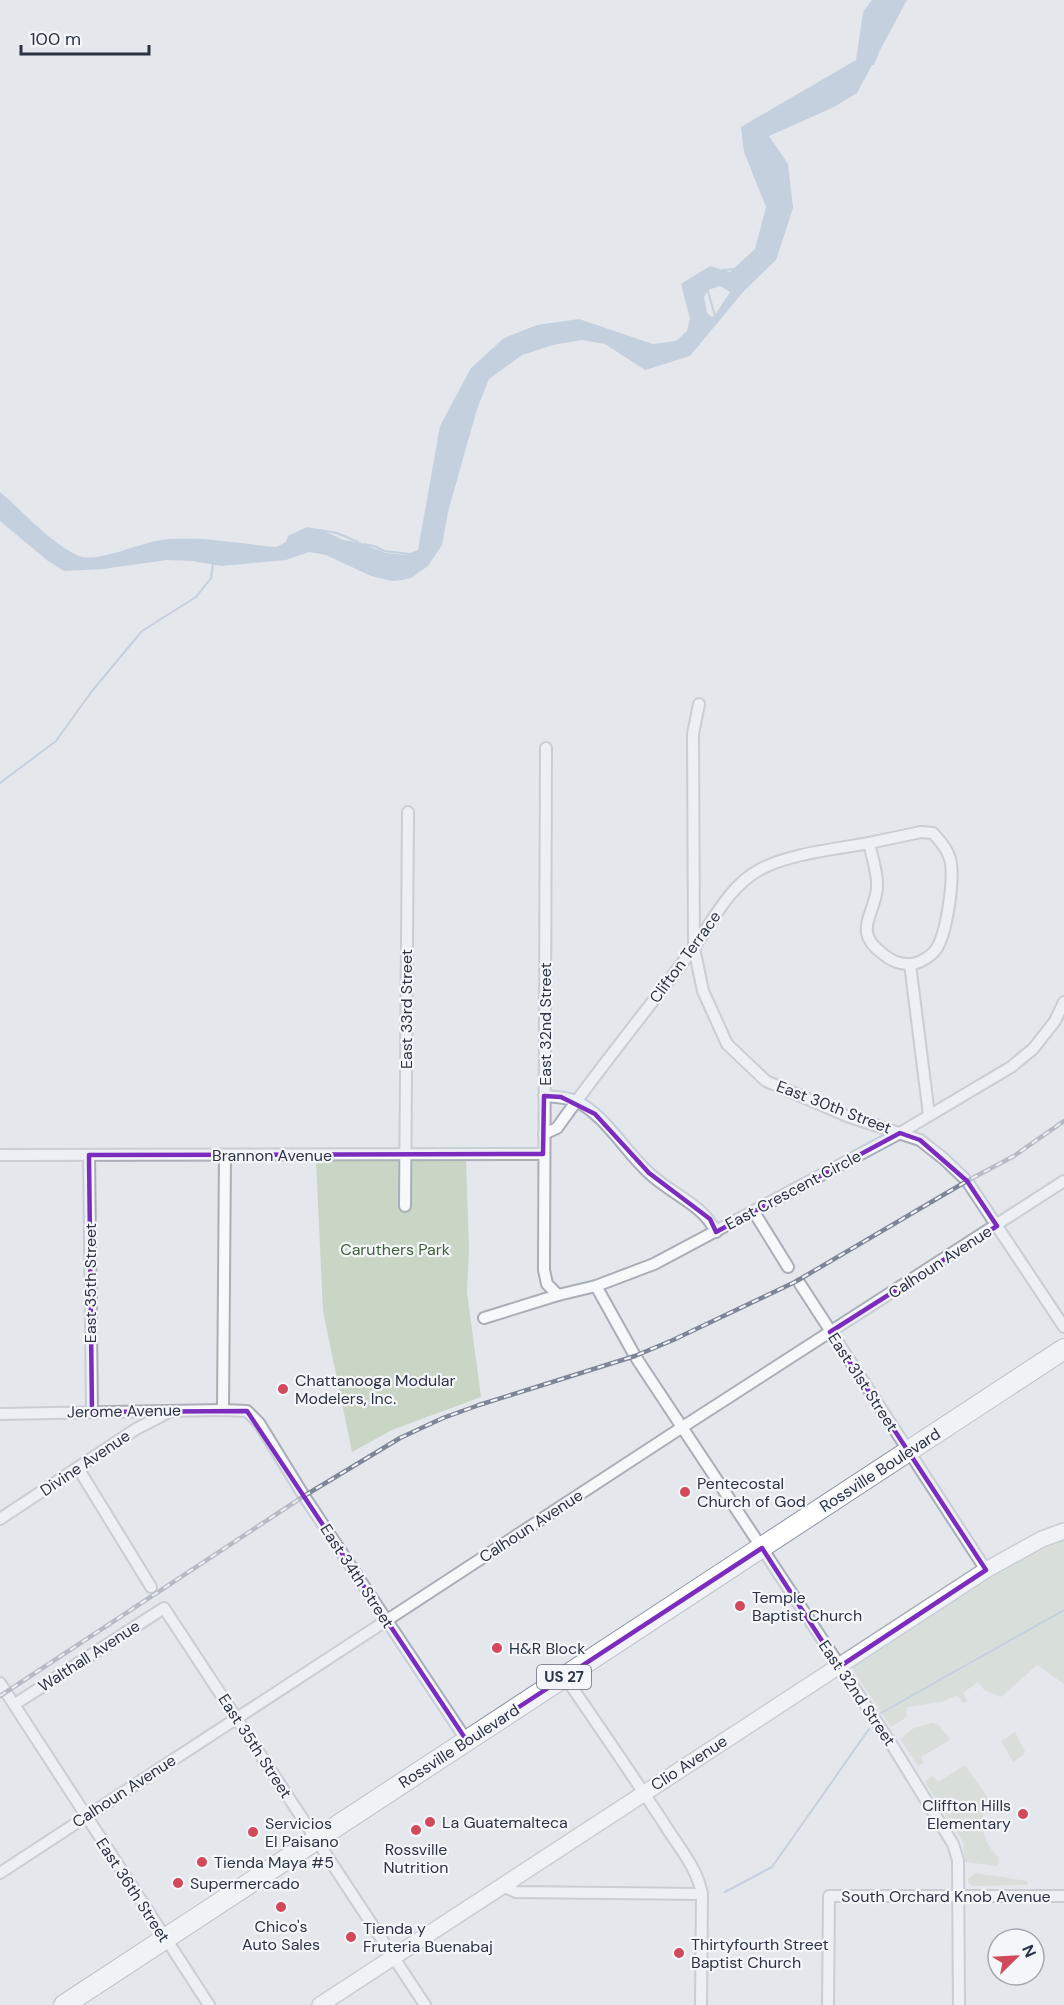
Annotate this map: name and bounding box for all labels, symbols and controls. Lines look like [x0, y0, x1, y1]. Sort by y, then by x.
scale bar [21, 18, 148, 56]
text: 100 m [30, 27, 81, 51]
street label: Clifton Terrace [645, 907, 725, 1007]
street label: East 33rd Street [396, 949, 417, 1069]
street label: East 32nd Street [535, 962, 556, 1086]
street label: East 30th Street [774, 1075, 894, 1139]
street label: Brannon Avenue [212, 1145, 332, 1166]
street label: East Crescent Circle [721, 1145, 865, 1235]
street label: Calhoun Avenue [884, 1221, 996, 1303]
street label: East 35th Street [80, 1223, 101, 1343]
park label: Caruthers Park [340, 1239, 450, 1260]
street label: East 31st Street [823, 1329, 903, 1435]
place label: Chattanooga Modular Modelers, Inc. [295, 1370, 456, 1409]
marker: Chattanooga Modular Modelers, Inc. [276, 1382, 290, 1396]
street label: Jerome Avenue [67, 1400, 181, 1422]
street label: Rossville Boulevard [816, 1423, 944, 1517]
street label: Divine Avenue [36, 1425, 134, 1501]
place label: Pentecostal Church of God [697, 1473, 806, 1512]
street label: Calhoun Avenue [475, 1485, 587, 1567]
marker: Pentecostal Church of God [678, 1485, 692, 1499]
street label: East 34th Street [315, 1520, 399, 1632]
place label: Temple Baptist Church [752, 1587, 862, 1626]
marker: Temple Baptist Church [733, 1599, 747, 1613]
street label: Walthall Avenue [34, 1615, 144, 1697]
street label: East 32nd Street [814, 1636, 900, 1750]
place label: H&R Block [509, 1638, 585, 1659]
marker: H&R Block [490, 1641, 504, 1655]
road number: US 27 [537, 1665, 591, 1689]
street label: East 35th Street [213, 1690, 297, 1802]
street label: Rossville Boulevard [395, 1699, 523, 1793]
street label: Clio Avenue [647, 1731, 731, 1795]
street label: Calhoun Avenue [68, 1750, 180, 1832]
place label: Cliffton Hills Elementary [922, 1795, 1011, 1834]
marker: Cliffton Hills Elementary [1016, 1807, 1030, 1821]
place label: La Guatemalteca [442, 1812, 568, 1833]
place label: Servicios El Paisano [265, 1813, 339, 1852]
marker: La Guatemalteca [423, 1815, 437, 1829]
marker: Rossville Nutrition [409, 1823, 423, 1837]
marker: Servicios El Paisano [246, 1825, 260, 1839]
street label: East 36th Street [91, 1834, 175, 1946]
place label: Rossville Nutrition [383, 1839, 449, 1878]
place label: Tienda Maya #5 [214, 1852, 334, 1873]
marker: Tienda Maya #5 [195, 1855, 209, 1869]
place label: Supermercado [190, 1873, 300, 1894]
marker: Supermercado [171, 1876, 185, 1890]
street label: South Orchard Knob Avenue [841, 1886, 1051, 1907]
marker: Chico's Auto Sales [274, 1900, 288, 1914]
place label: Chico's Auto Sales [242, 1916, 320, 1955]
place label: Tienda y Fruteria Buenabaj [363, 1918, 493, 1957]
north arrow [986, 1927, 1046, 1987]
marker: Tienda y Fruteria Buenabaj [344, 1930, 358, 1944]
place label: Thirtyfourth Street Baptist Church [691, 1934, 829, 1973]
text: N [1017, 1942, 1041, 1961]
marker: Thirtyfourth Street Baptist Church [672, 1946, 686, 1960]

